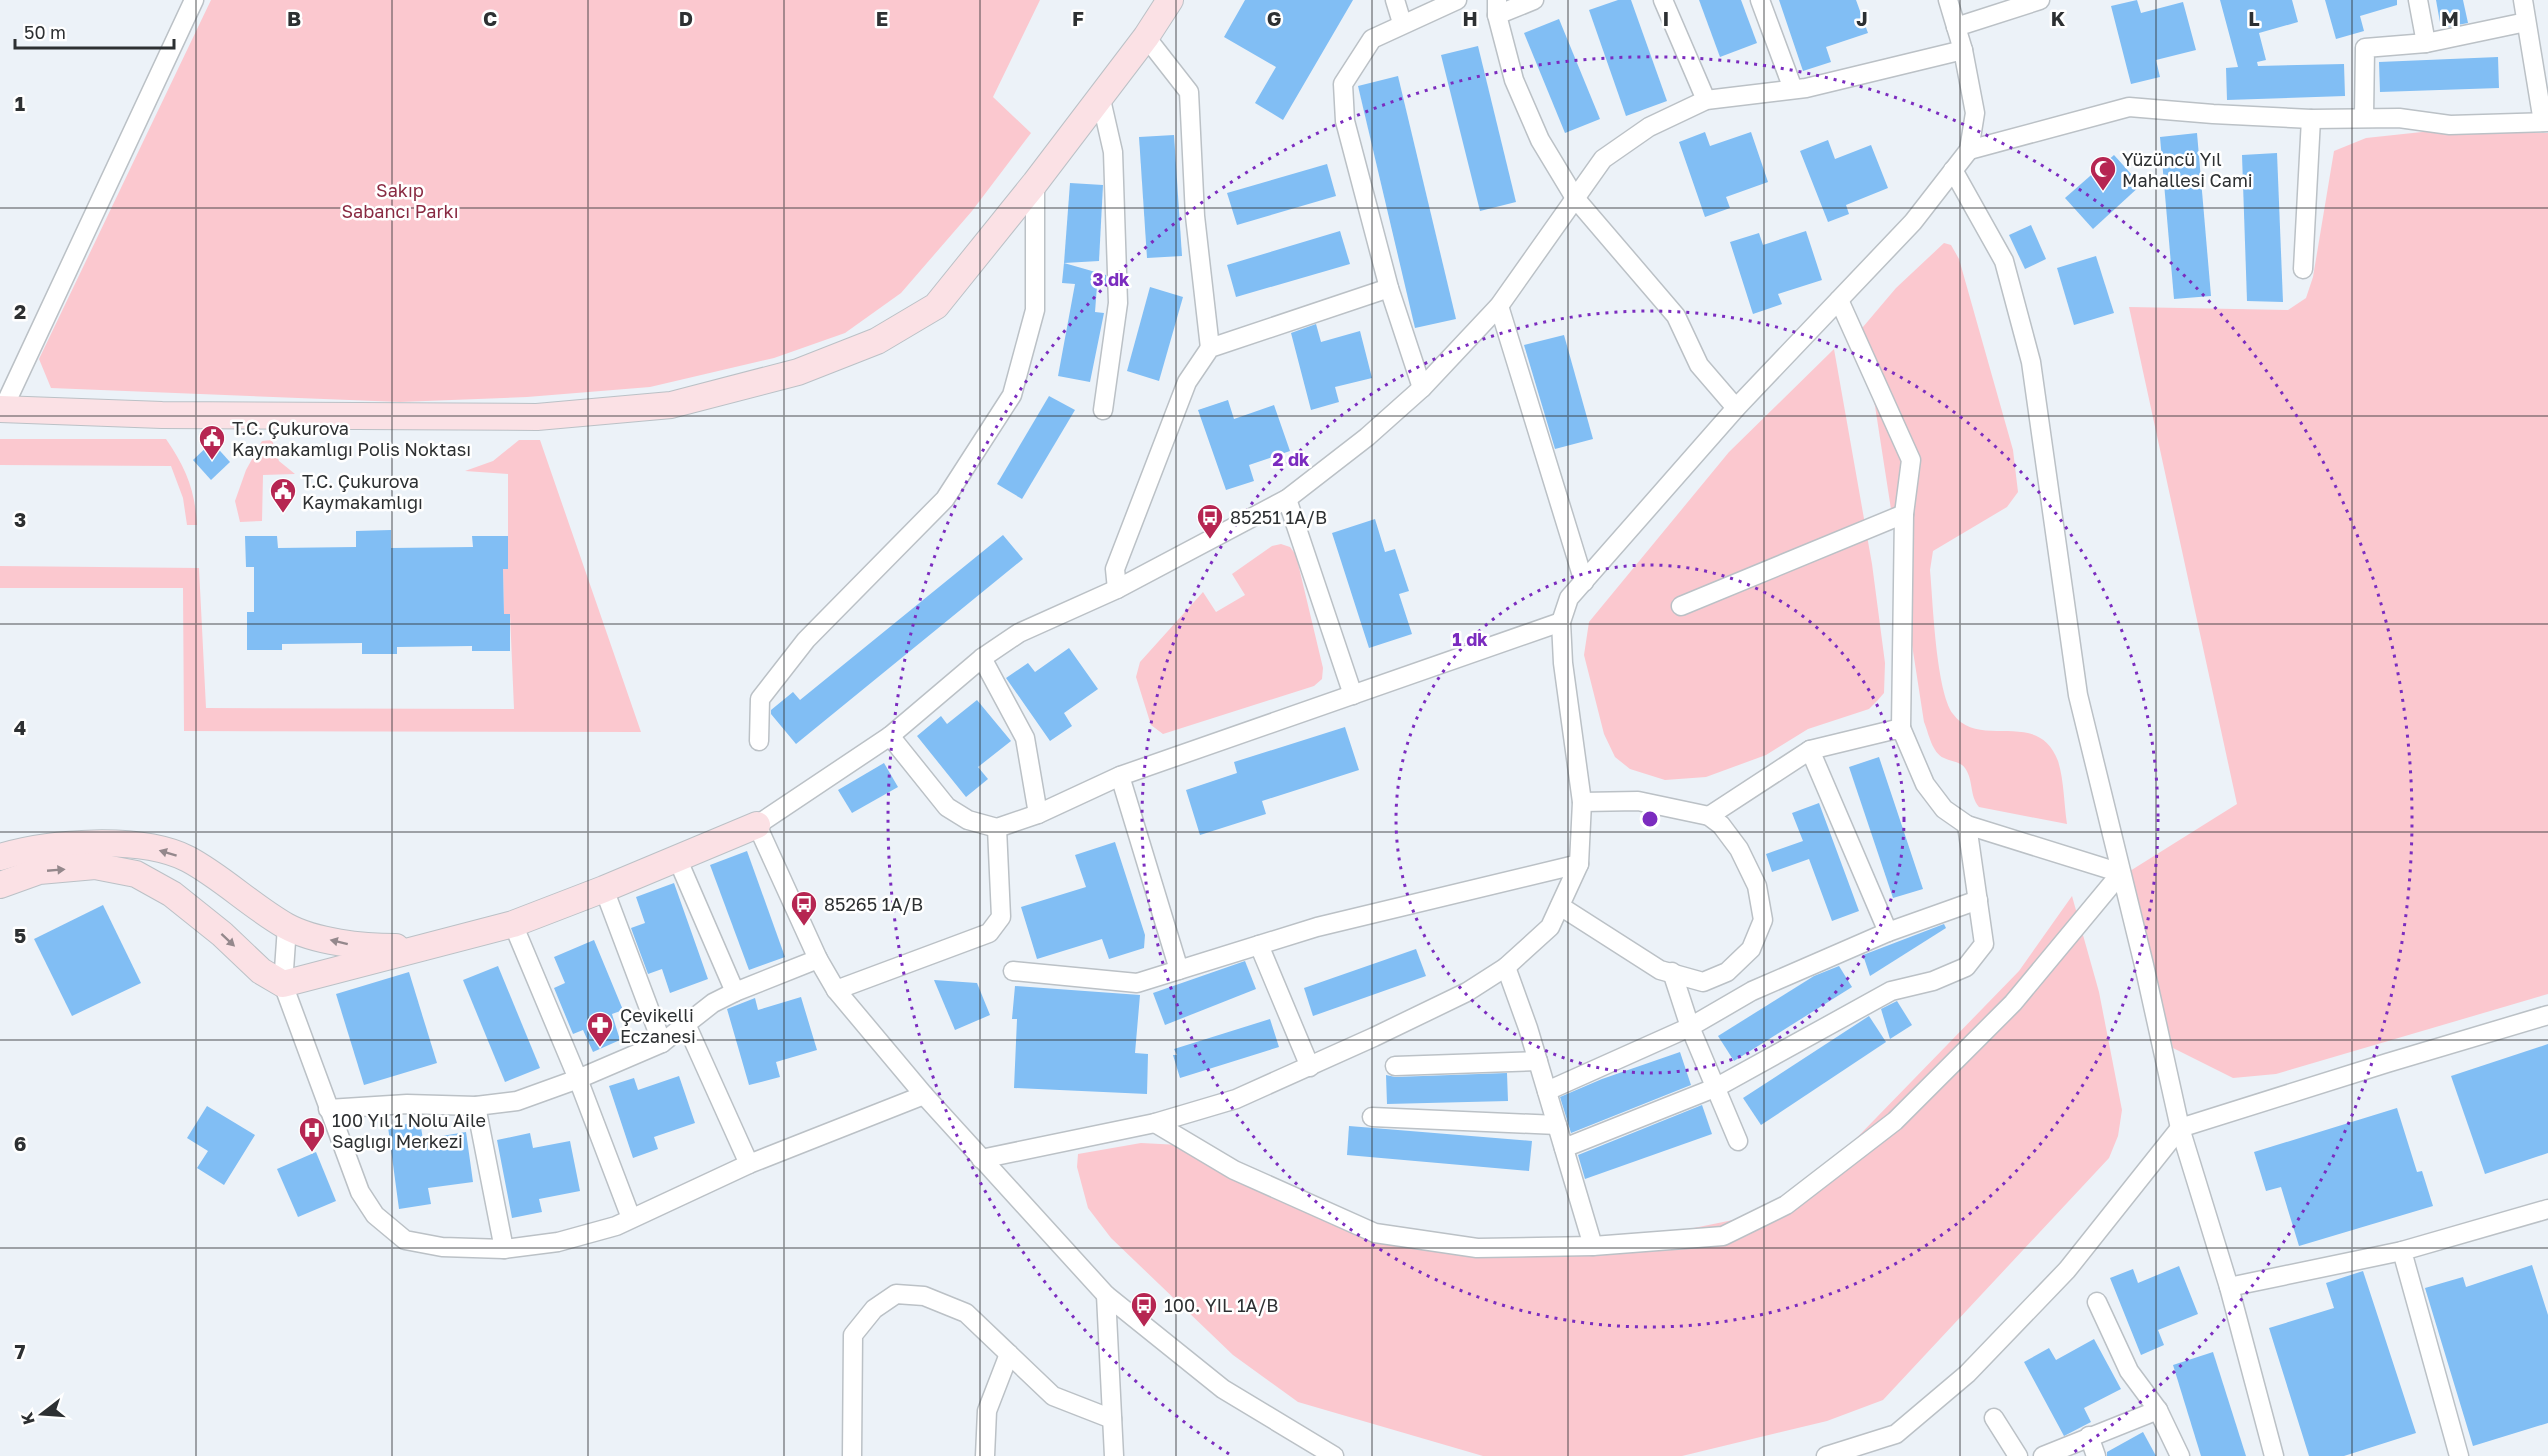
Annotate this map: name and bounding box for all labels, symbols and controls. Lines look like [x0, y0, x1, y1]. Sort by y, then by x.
text: B [287, 6, 301, 30]
text: C [483, 6, 497, 30]
text: D [679, 6, 693, 30]
text: E [876, 6, 888, 30]
text: F [1072, 6, 1084, 30]
text: G [1267, 6, 1281, 30]
text: H [1462, 6, 1478, 30]
text: I [1663, 6, 1669, 30]
text: J [1856, 6, 1868, 30]
text: K [2051, 6, 2066, 30]
text: L [2248, 6, 2260, 30]
text: M [2441, 6, 2459, 30]
scale bar [15, 12, 174, 50]
text: 50 m [24, 21, 66, 43]
text: 1 [15, 91, 25, 115]
place label: Yüzüncü Yıl Mahallesi Cami [2122, 148, 2253, 191]
mosque icon: Yüzüncü Yıl Mahallesi Cami [2088, 154, 2118, 192]
park label: Sakıp Sabancı Parkı [342, 179, 458, 222]
text: 3 dk [1093, 268, 1130, 290]
text: 2 [14, 299, 26, 323]
place label: T.C. Çukurova Kaymakamlığı Polis Noktası [232, 417, 471, 460]
public building icon: T.C. Çukurova Kaymakamlığı Polis Noktası [197, 423, 227, 461]
text: 2 dk [1273, 448, 1310, 470]
place label: T.C. Çukurova Kaymakamlığı [302, 470, 423, 513]
public building icon: T.C. Çukurova Kaymakamlığı [268, 476, 298, 514]
bus stop icon: 85251 1A/B [1195, 502, 1225, 540]
place label: 85251 1A/B [1230, 506, 1327, 528]
text: 3 [14, 507, 26, 531]
text: 1 dk [1452, 628, 1488, 650]
text: 4 [14, 715, 26, 739]
centre of rings [1640, 809, 1660, 829]
one-way arrow [158, 848, 176, 857]
one-way arrow [47, 865, 66, 875]
bus stop icon: 85265 1A/B [789, 889, 819, 927]
place label: 85265 1A/B [824, 893, 923, 915]
text: 5 [14, 923, 26, 947]
one-way arrow [221, 933, 236, 947]
one-way arrow [329, 936, 348, 946]
place label: Çevikelli Eczanesi [620, 1004, 696, 1047]
pharmacy icon: Çevikelli Eczanesi [585, 1010, 615, 1048]
place label: 100 Yıl 1 Nolu Aile Saglıgı Merkezi [332, 1109, 486, 1152]
hospital icon: 100 Yıl 1 Nolu Aile Saglıgı Merkezi [297, 1115, 327, 1153]
text: 6 [14, 1131, 26, 1155]
bus stop icon: 100. YIL 1A/B [1129, 1290, 1159, 1328]
place label: 100. YIL 1A/B [1164, 1294, 1278, 1316]
text: 7 [15, 1339, 26, 1363]
north arrow [12, 1384, 72, 1444]
text: K [16, 1410, 39, 1427]

